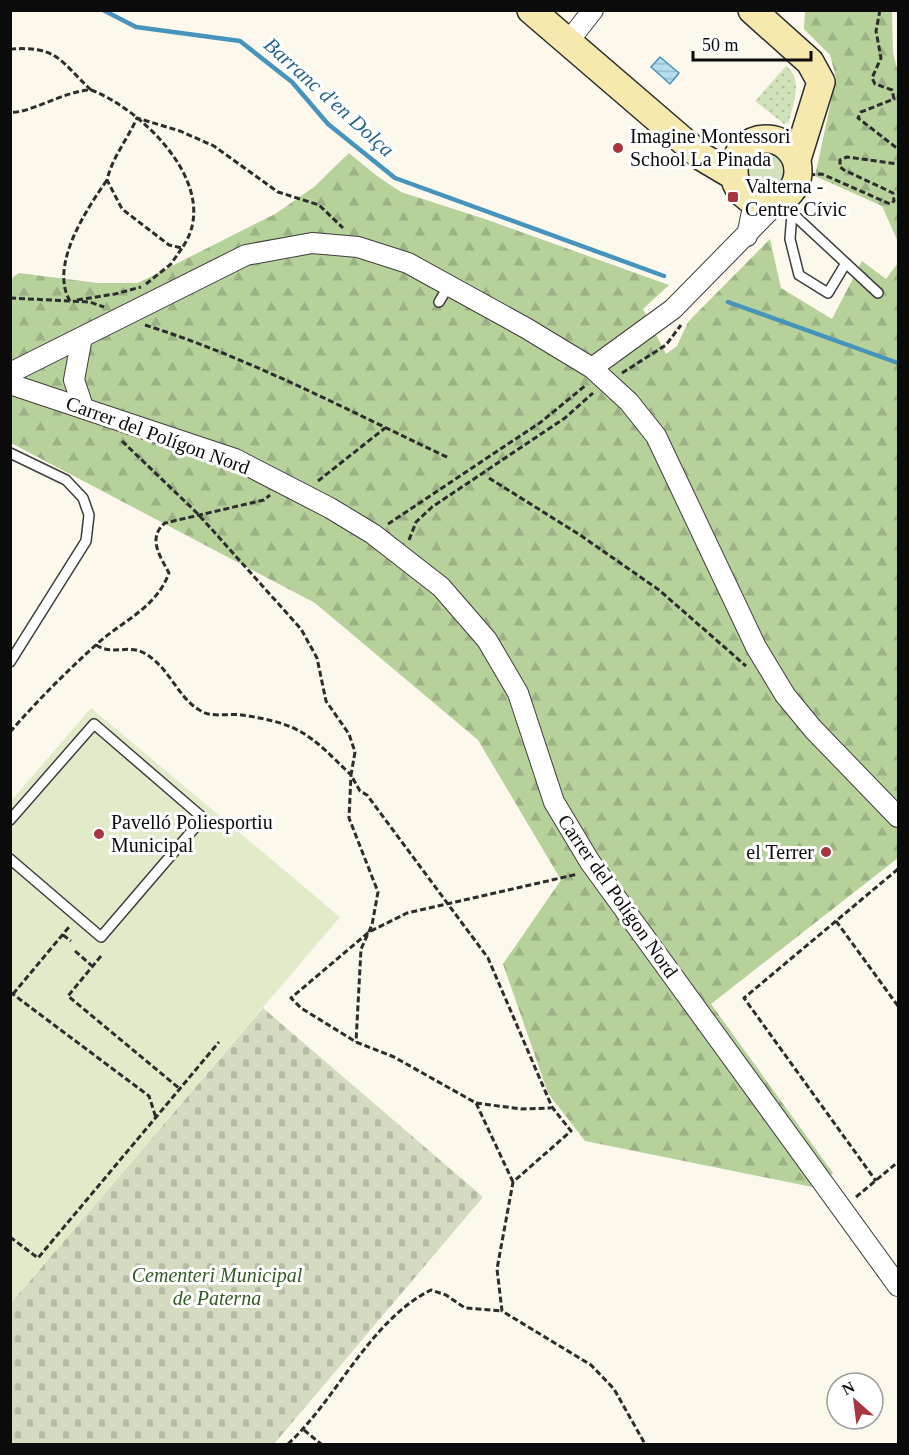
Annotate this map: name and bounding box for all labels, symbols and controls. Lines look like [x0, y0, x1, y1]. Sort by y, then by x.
scale bar [693, 24, 812, 62]
water label: Barranc d'en Dolça [259, 32, 399, 162]
text: 50 m [702, 35, 739, 55]
place label: Imagine Montessori School La Pinada [630, 125, 791, 170]
marker: Imagine Montessori School La Pinada [611, 141, 625, 155]
place label: Valterna - Centre Cívic [745, 175, 847, 220]
marker: Valterna - Centre Cívic [726, 190, 740, 204]
street label: Carrer del Polígon Nord [63, 392, 253, 479]
street label: Carrer del Polígon Nord [553, 810, 683, 982]
place label: Pavelló Poliesportiu Municipal [111, 811, 273, 857]
marker: Pavelló Poliesportiu Municipal [92, 827, 106, 841]
place label: el Terrer [746, 841, 814, 863]
marker: el Terrer [819, 845, 833, 859]
park label: Cementeri Municipal de Paterna [132, 1264, 303, 1309]
north arrow [825, 1371, 885, 1431]
text: N [839, 1378, 858, 1398]

